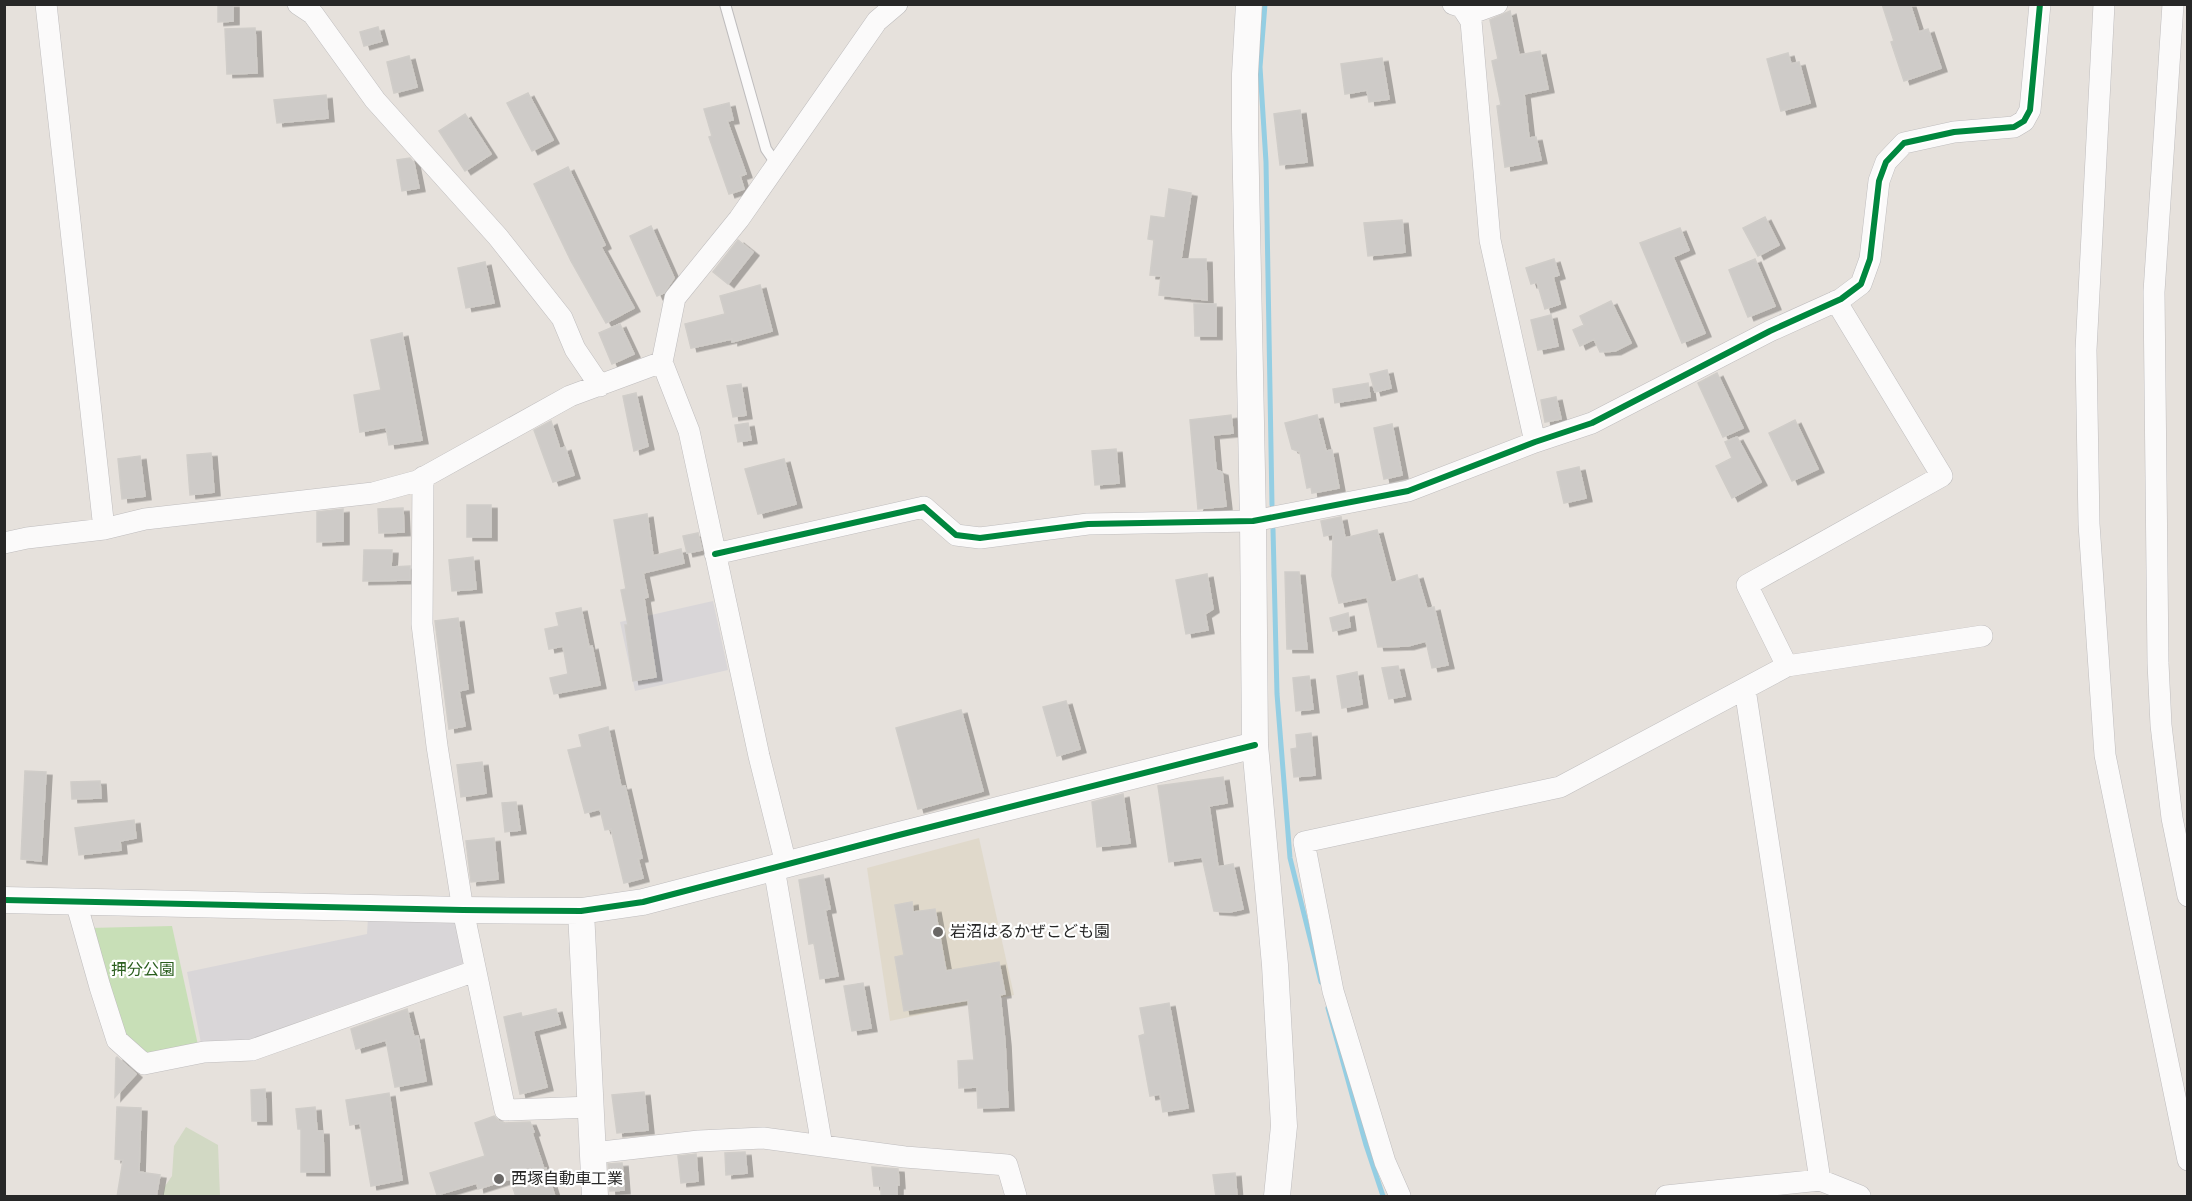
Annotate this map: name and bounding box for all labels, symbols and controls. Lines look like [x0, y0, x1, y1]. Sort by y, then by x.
place label: 岩沼はるかぜこども園 [950, 922, 1110, 942]
marker: 岩沼はるかぜこども園 [931, 925, 945, 939]
park label: 押分公園 [111, 960, 175, 980]
place label: 西塚自動車工業 [511, 1169, 623, 1189]
marker: 西塚自動車工業 [492, 1172, 506, 1186]

